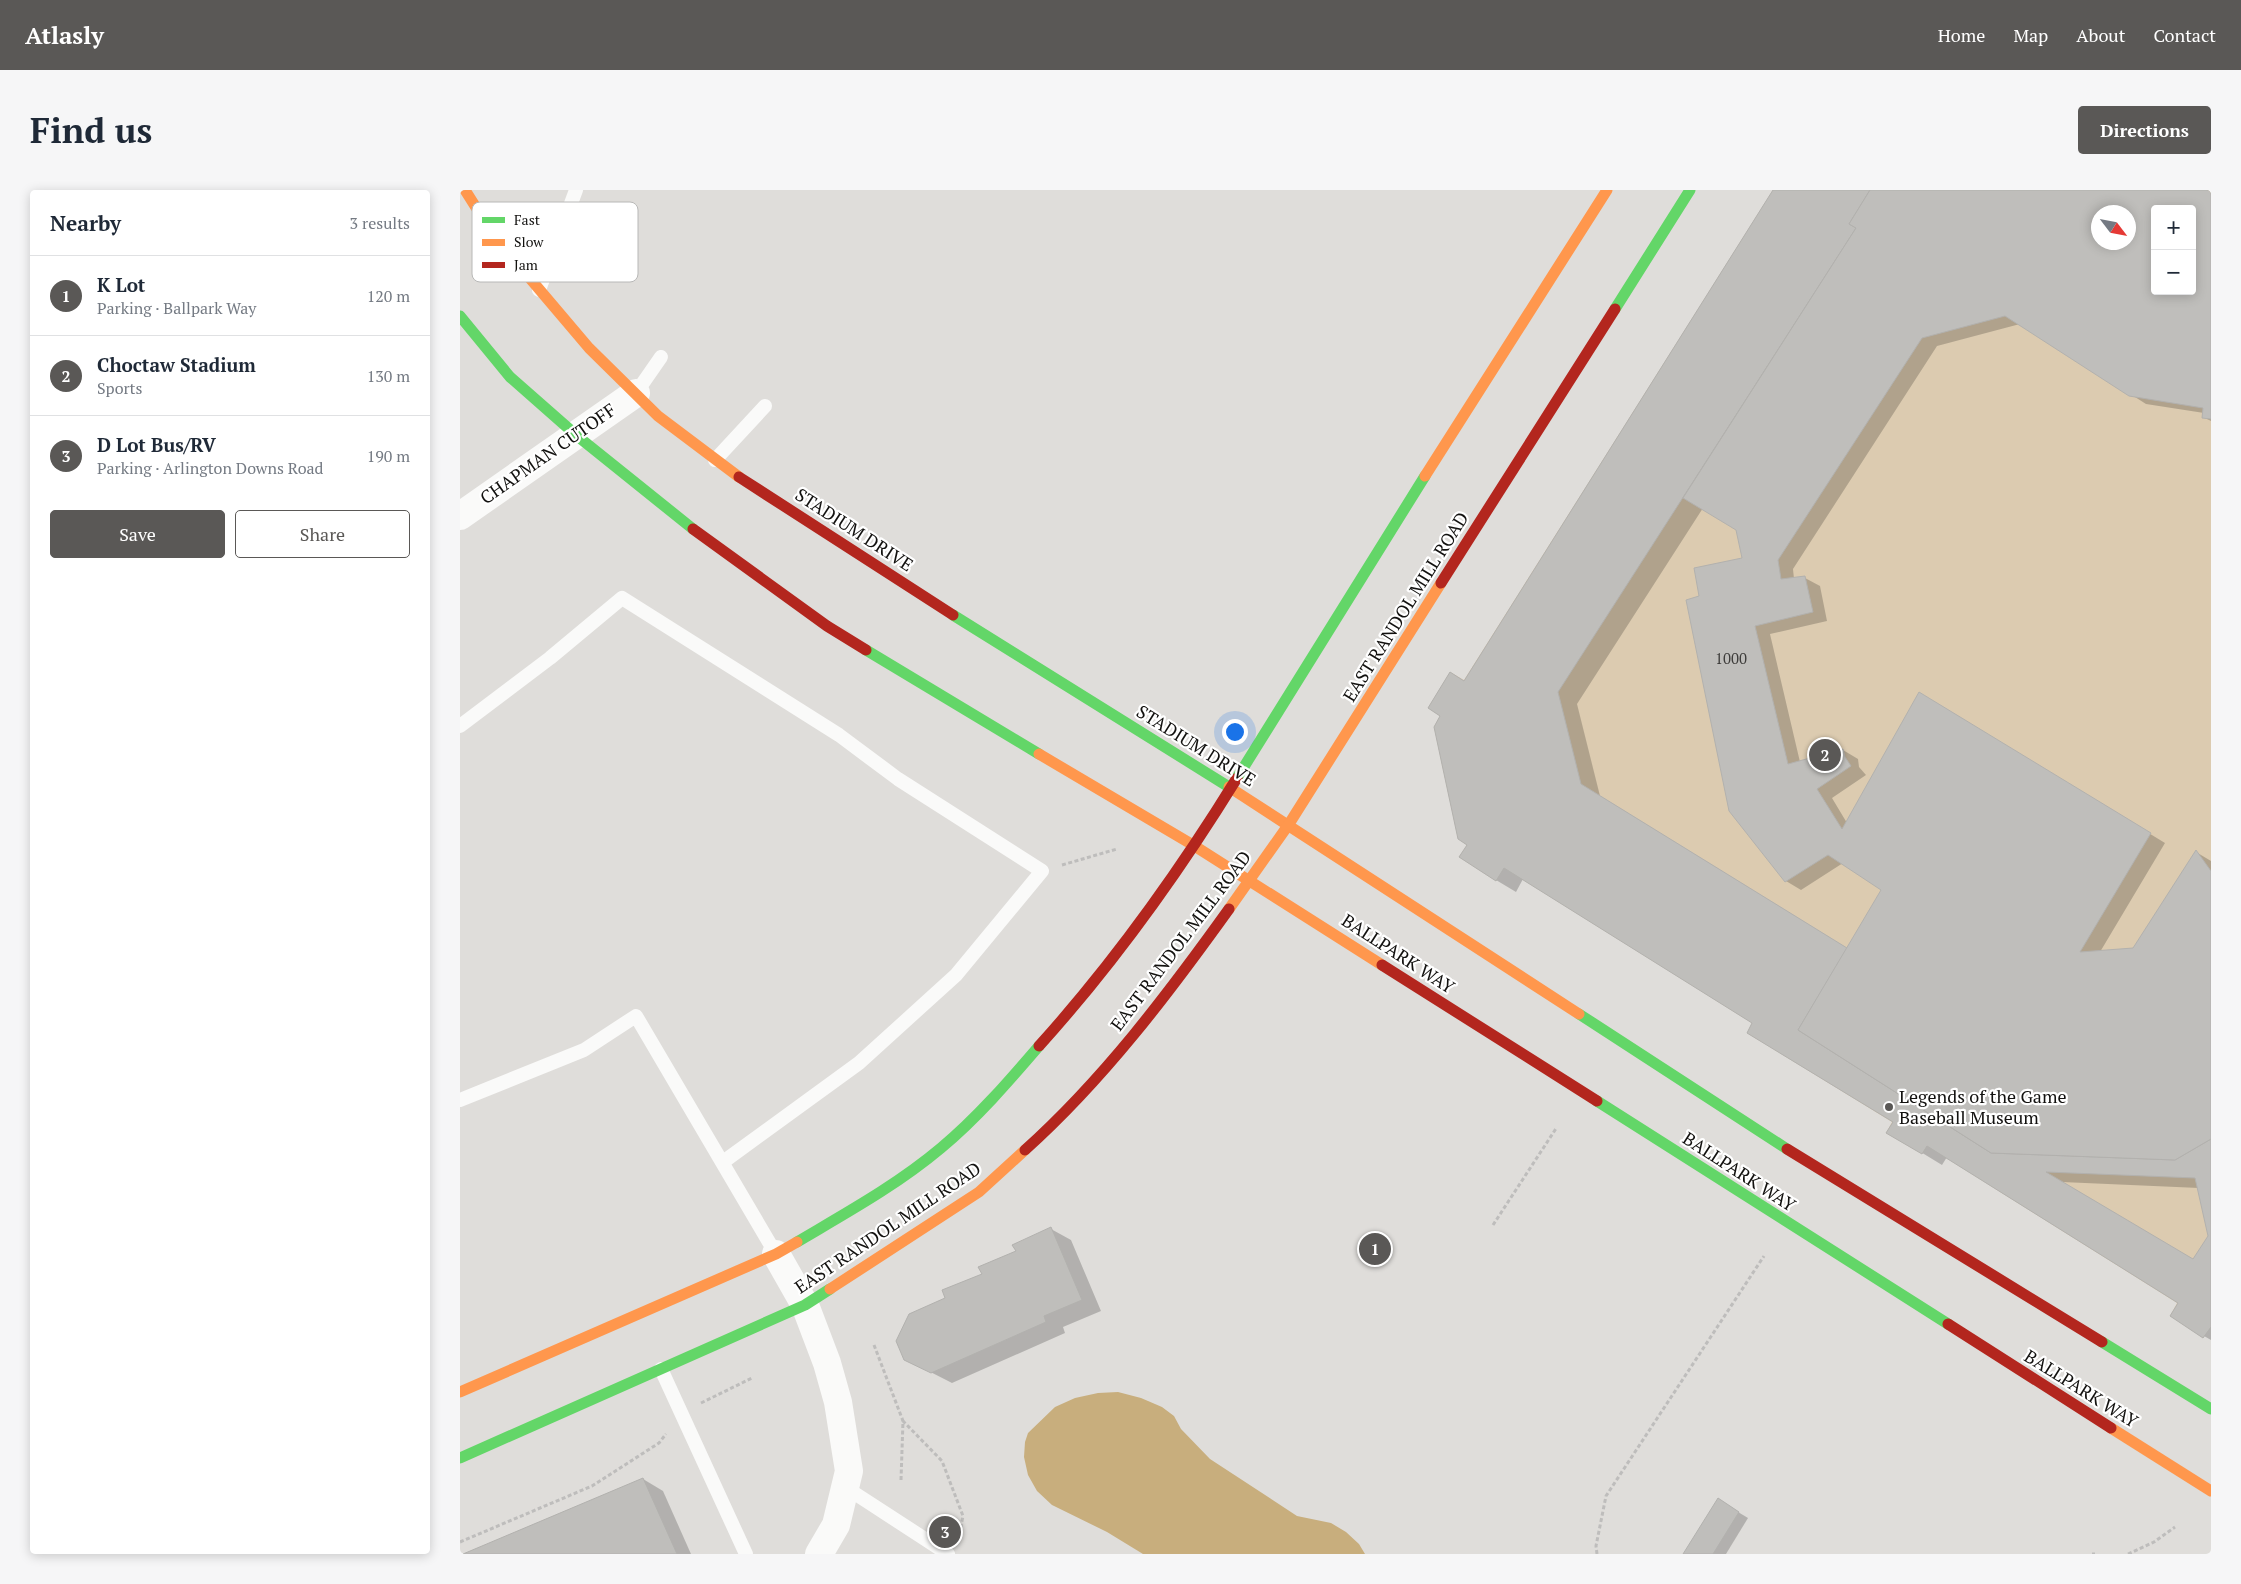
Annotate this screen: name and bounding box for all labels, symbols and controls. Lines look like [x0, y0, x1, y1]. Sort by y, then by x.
text: Atlasly [25, 19, 104, 51]
text: Home [1938, 23, 1985, 47]
text: Map [2013, 23, 2048, 47]
text: About [2076, 23, 2125, 47]
text: Contact [2153, 23, 2216, 47]
button: Directions [2078, 106, 2211, 154]
text: Find us [30, 107, 152, 153]
legend [472, 202, 638, 282]
north arrow [2091, 205, 2136, 250]
map controls [2151, 205, 2196, 295]
button: + [2151, 205, 2196, 250]
text: Nearby [50, 209, 121, 237]
text: Fast [514, 210, 541, 229]
text: 3 results [350, 212, 410, 234]
text: Slow [514, 232, 544, 251]
button: − [2151, 250, 2196, 295]
text: Jam [514, 255, 538, 274]
text: K Lot [97, 272, 145, 297]
text: 1 [61, 285, 71, 307]
text: 120 m [367, 285, 410, 307]
text: Parking · Ballpark Way [97, 297, 256, 319]
text: Choctaw Stadium [97, 352, 256, 377]
text: 2 [61, 365, 71, 387]
text: 130 m [367, 365, 410, 387]
text: Sports [97, 377, 143, 399]
street label: CHAPMAN CUTOFF [475, 397, 620, 509]
text: D Lot Bus/RV [97, 432, 216, 457]
text: 3 [61, 445, 71, 467]
text: 190 m [367, 445, 410, 467]
text: Parking · Arlington Downs Road [97, 457, 324, 479]
street label: STADIUM DRIVE [791, 482, 918, 576]
street label: EAST RANDOL MILL ROAD [1337, 507, 1474, 706]
button: Save [50, 510, 225, 558]
button: Share [235, 510, 410, 558]
house number: 1000 [1715, 648, 1747, 668]
street label: STADIUM DRIVE [1132, 699, 1261, 791]
your location [1222, 719, 1248, 745]
pin: 2 [1809, 736, 1841, 774]
street label: EAST RANDOL MILL ROAD [1105, 845, 1256, 1035]
street label: BALLPARK WAY [1338, 908, 1460, 999]
place label: Legends of the Game Baseball Museum [1899, 1084, 2067, 1129]
marker: Legends of the Game Baseball Museum [1883, 1101, 1895, 1113]
street label: BALLPARK WAY [1679, 1126, 1801, 1217]
street label: EAST RANDOL MILL ROAD [790, 1156, 985, 1299]
pin: 1 [1359, 1230, 1391, 1268]
street label: BALLPARK WAY [2020, 1344, 2143, 1433]
pin: 3 [929, 1513, 961, 1551]

